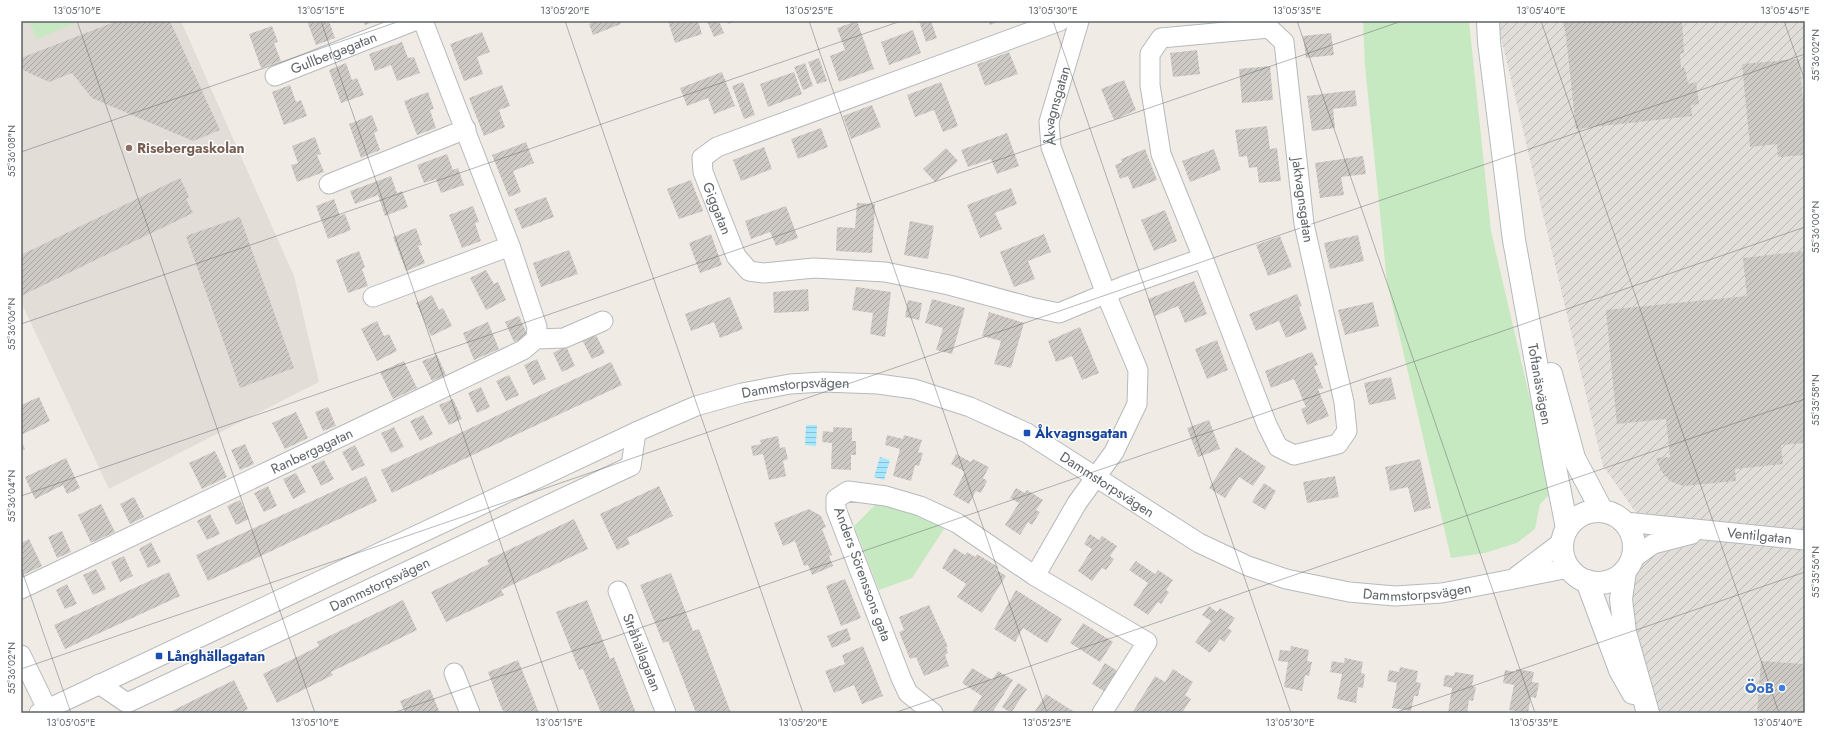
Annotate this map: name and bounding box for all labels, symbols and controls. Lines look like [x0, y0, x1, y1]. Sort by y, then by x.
text: 13°05'10"E [53, 3, 101, 18]
text: 13°05'15"E [297, 3, 345, 18]
text: 13°05'20"E [540, 3, 590, 18]
text: 13°05'25"E [785, 3, 833, 18]
text: 13°05'30"E [1029, 3, 1077, 18]
text: 13°05'35"E [1273, 3, 1321, 18]
text: 13°05'40"E [1516, 3, 1566, 18]
text: 13°05'45"E [1761, 3, 1809, 18]
street label: Gullbergagatan [287, 27, 380, 79]
text: 55°36'02"N [1808, 29, 1823, 81]
street label: Åkvagnsgatan [1039, 64, 1075, 147]
text: 55°36'08"N [4, 125, 19, 177]
place label: Risebergaskolan [137, 138, 245, 158]
marker: Risebergaskolan [124, 143, 134, 153]
street label: Jaktvagnsgatan [1287, 154, 1319, 244]
street label: Giggatan [698, 179, 737, 237]
text: 55°36'00"N [1808, 201, 1823, 253]
text: 55°36'06"N [4, 298, 19, 350]
street label: Toftanäsvägen [1523, 342, 1557, 426]
street label: Dammstorpsvägen [740, 372, 850, 403]
text: 55°35'58"N [1808, 374, 1823, 426]
street label: Ranbergagatan [267, 423, 356, 479]
place label: Åkvagnsgatan [1034, 423, 1128, 443]
marker: Åkvagnsgatan [1022, 428, 1032, 438]
street label: Dammstorpsvägen [1056, 447, 1158, 522]
text: 55°36'04"N [4, 470, 19, 522]
street label: Anders Sörenssons gata [829, 504, 897, 644]
street label: Ventilgatan [1726, 522, 1793, 549]
text: 55°35'56"N [1808, 546, 1823, 598]
street label: Dammstorpsvägen [326, 552, 433, 616]
street label: Dammstorpsvägen [1362, 577, 1473, 606]
street label: Stråhällagatan [618, 611, 667, 694]
text: 55°36'02"N [4, 642, 19, 694]
place label: Långhällagatan [167, 646, 265, 666]
marker: Långhällagatan [154, 651, 164, 661]
place label: ÖoB [1745, 678, 1774, 698]
marker: ÖoB [1777, 683, 1787, 693]
text: 13°05'05"E [46, 715, 96, 730]
text: 13°05'10"E [291, 715, 339, 730]
text: 13°05'15"E [535, 715, 583, 730]
text: 13°05'20"E [778, 715, 828, 730]
text: 13°05'25"E [1023, 715, 1071, 730]
text: 13°05'30"E [1266, 715, 1314, 730]
text: 13°05'35"E [1510, 715, 1558, 730]
text: 13°05'40"E [1753, 715, 1803, 730]

